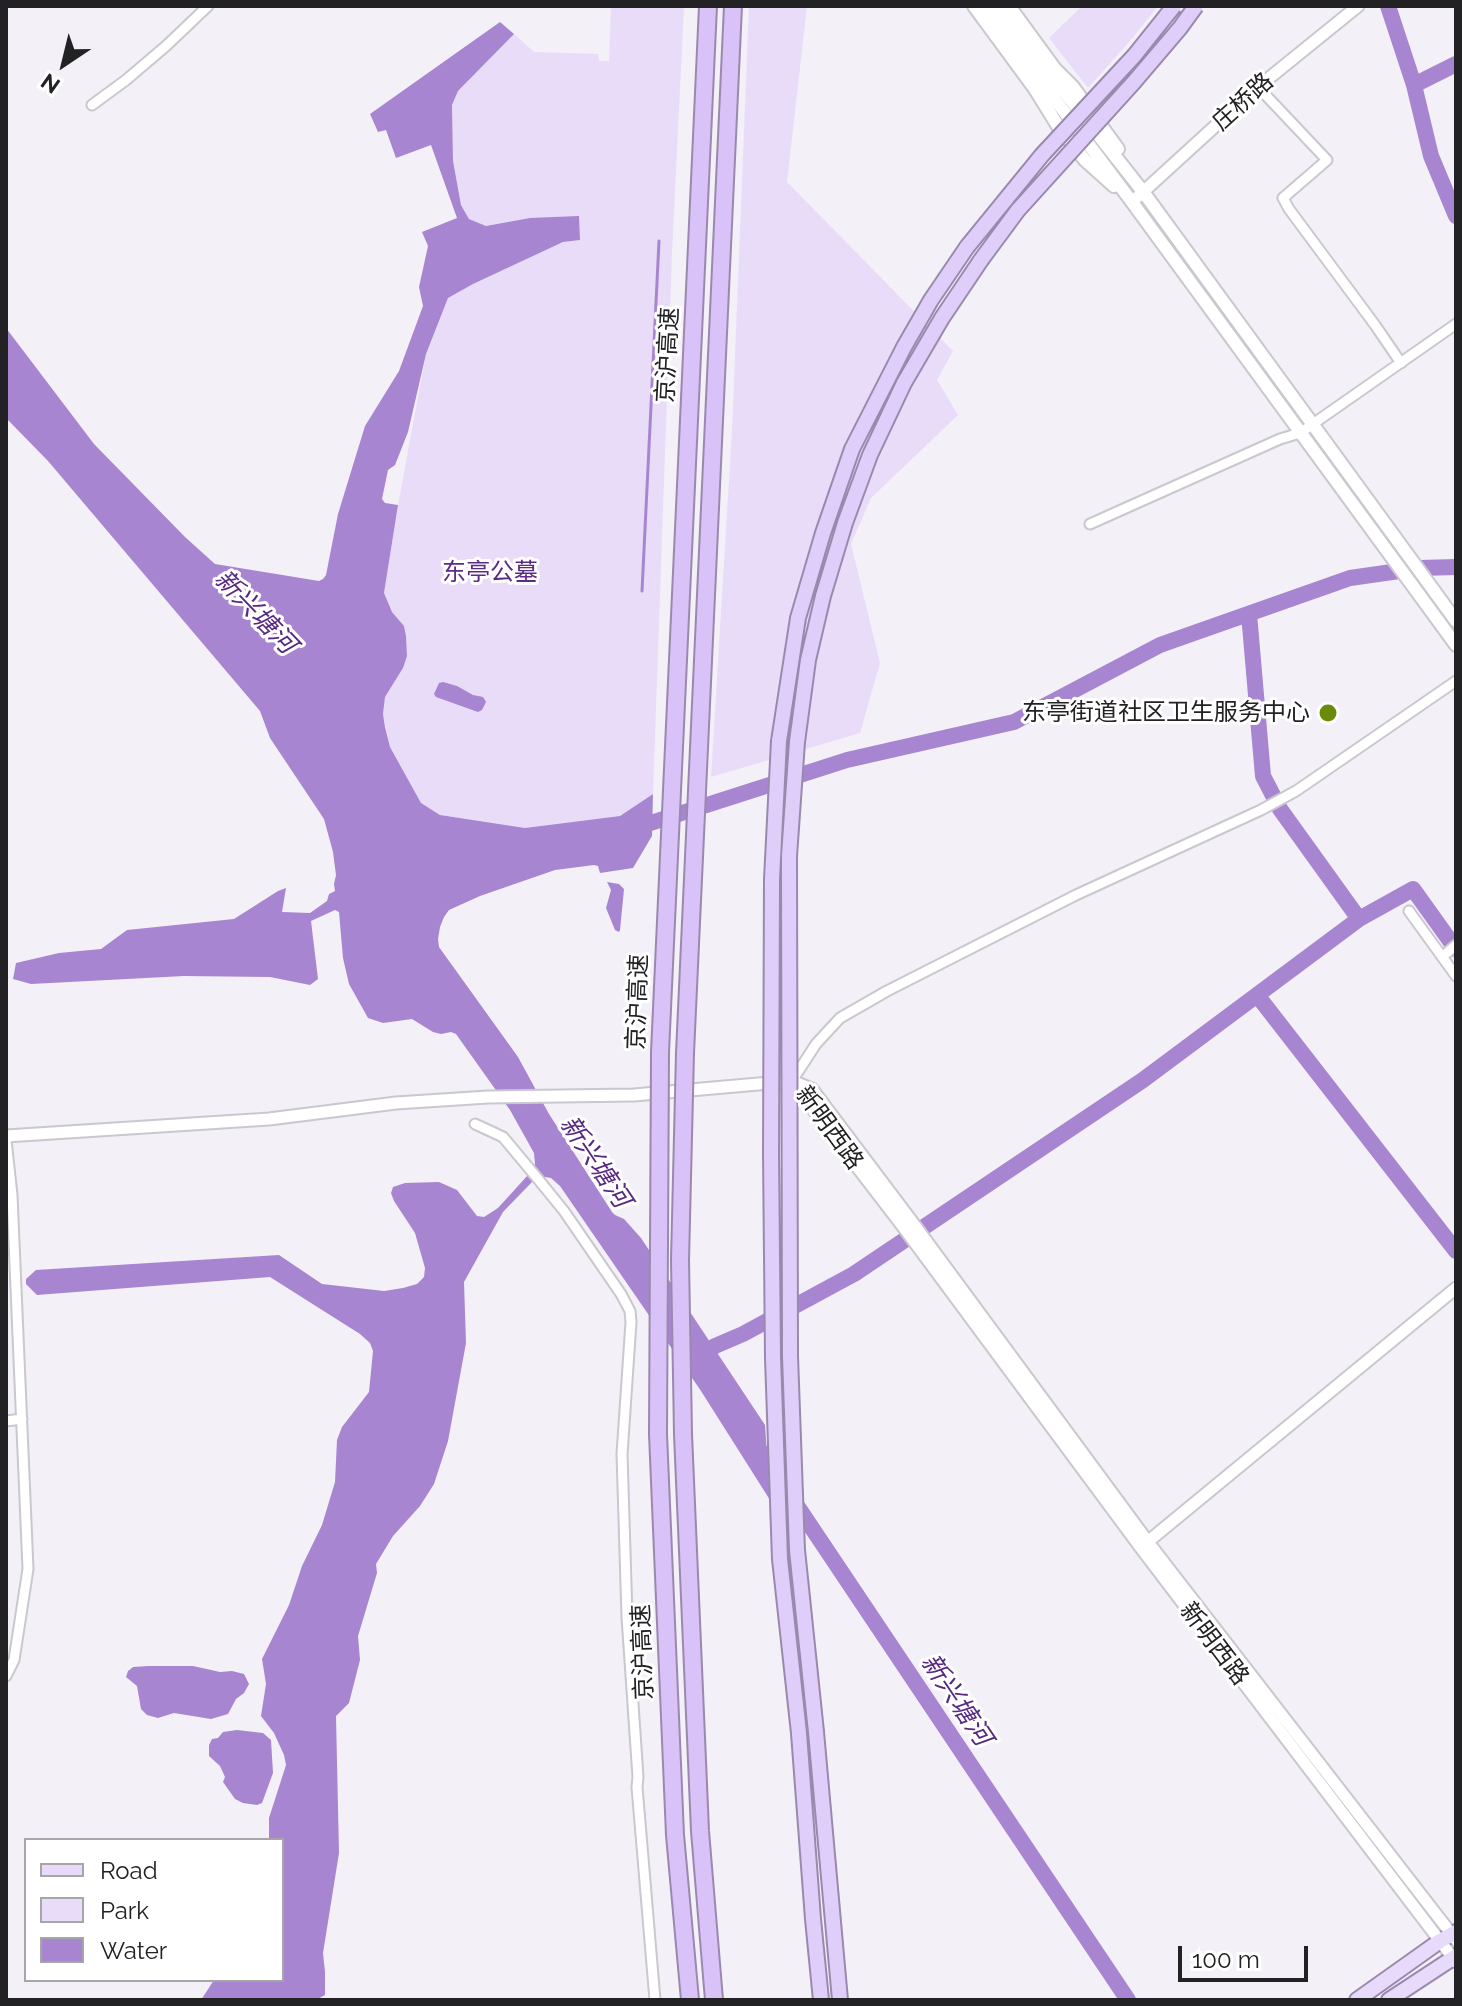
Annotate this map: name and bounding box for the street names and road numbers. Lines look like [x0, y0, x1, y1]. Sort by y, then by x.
street label: 庄桥路 [1207, 67, 1279, 137]
street label: 京沪高速 [651, 306, 685, 404]
street label: 京沪高速 [622, 954, 654, 1050]
street label: 新明西路 [789, 1081, 869, 1175]
street label: 新明西路 [1174, 1597, 1254, 1691]
street label: 京沪高速 [627, 1604, 659, 1700]

